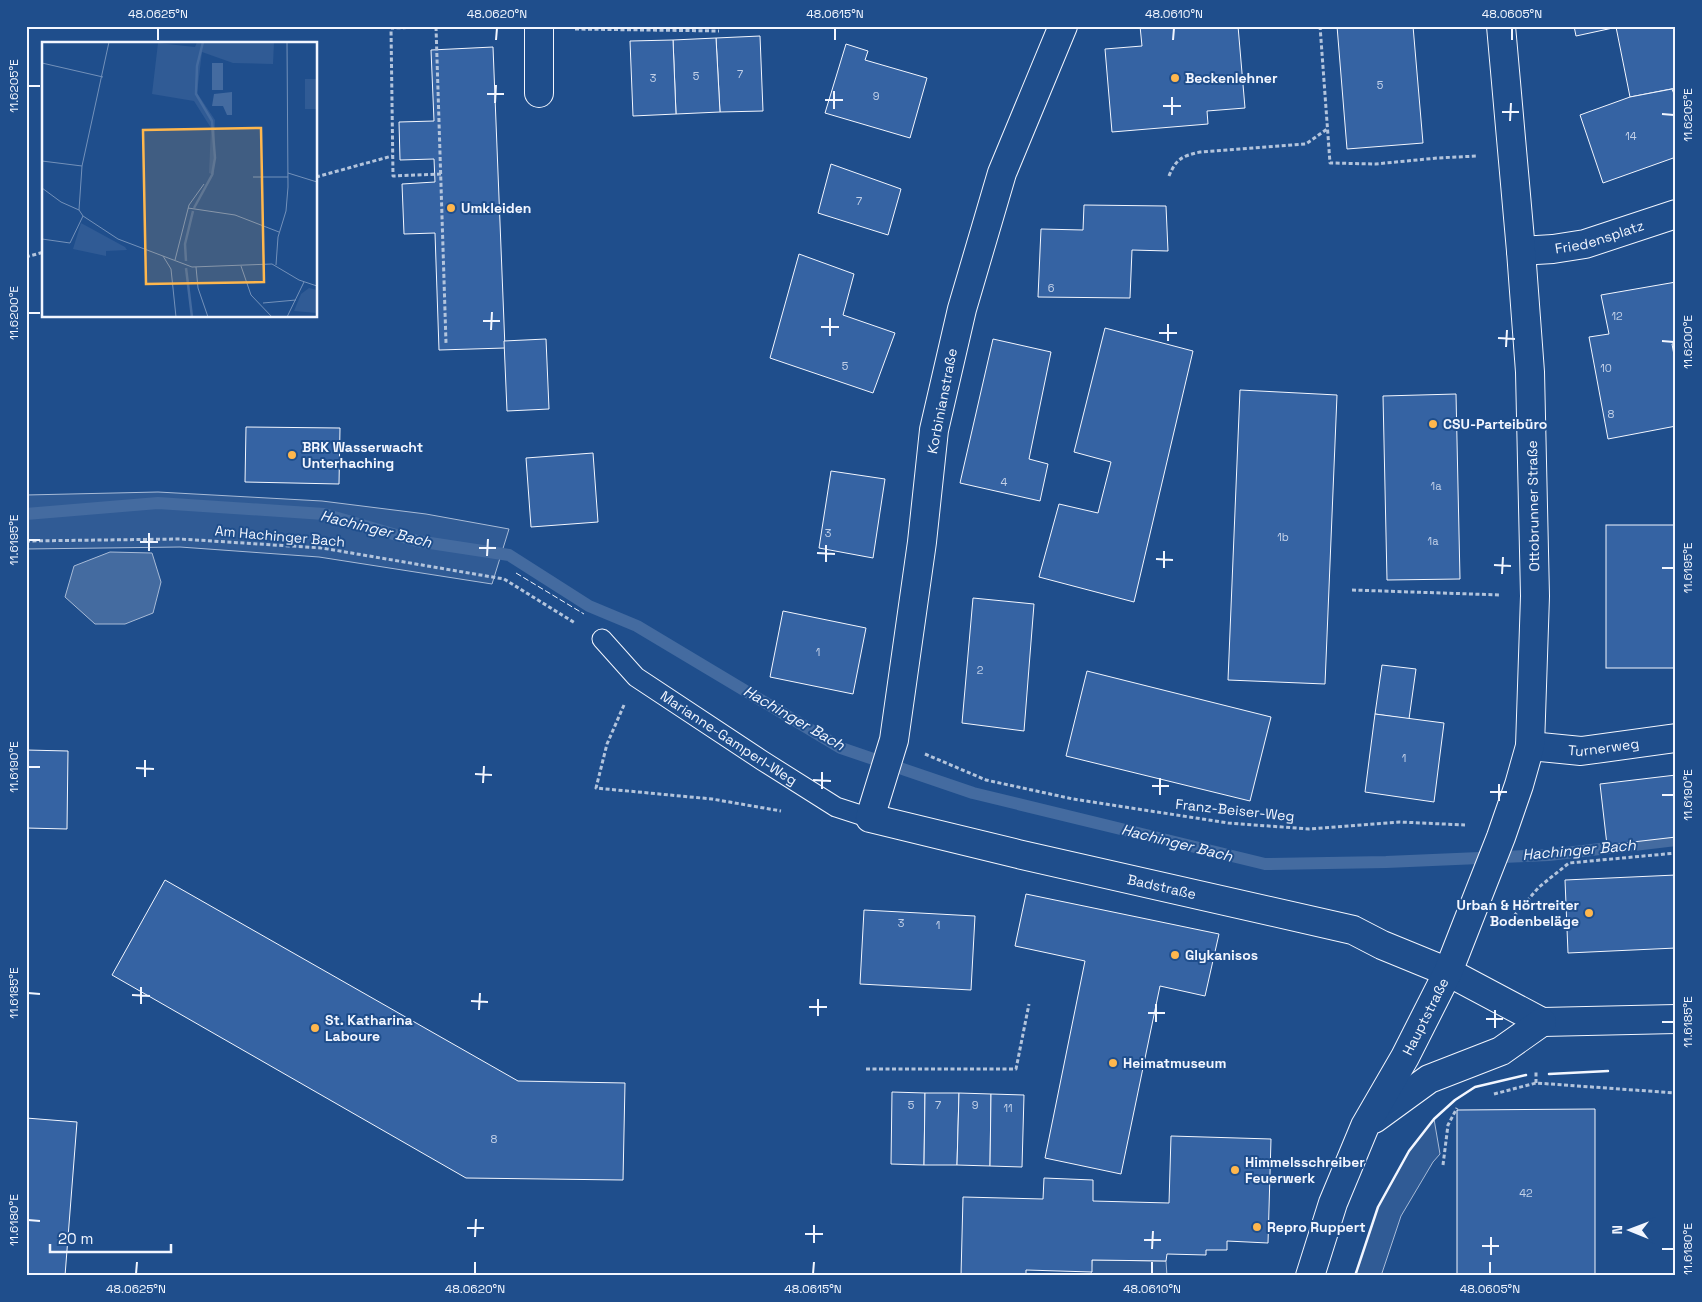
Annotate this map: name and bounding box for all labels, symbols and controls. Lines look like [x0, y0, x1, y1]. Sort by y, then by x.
text: 48.0625°N [128, 6, 188, 22]
text: 48.0620°N [467, 6, 527, 22]
text: 48.0615°N [806, 6, 864, 22]
text: 48.0610°N [1145, 6, 1203, 22]
text: 48.0605°N [1482, 6, 1542, 22]
inset map [42, 42, 318, 318]
text: 11.6205°E [6, 59, 22, 113]
house number: 7 [737, 67, 743, 81]
house number: 5 [693, 69, 700, 83]
place label: Beckenlehner [1185, 69, 1278, 87]
house number: 3 [650, 71, 657, 85]
marker: Beckenlehner [1169, 72, 1181, 84]
house number: 5 [1377, 78, 1384, 92]
text: 11.6205°E [1680, 88, 1696, 142]
house number: 9 [873, 89, 880, 103]
house number: 14 [1625, 129, 1637, 143]
house number: 7 [856, 194, 862, 208]
place label: Umkleiden [461, 199, 531, 217]
marker: Umkleiden [445, 202, 457, 214]
street label: Friedensplatz [1554, 216, 1646, 258]
house number: 6 [1048, 281, 1055, 295]
text: 11.6200°E [6, 286, 22, 340]
house number: 12 [1611, 309, 1623, 323]
text: 11.6200°E [1680, 315, 1696, 369]
street label: Korbinianstraße [923, 347, 961, 455]
house number: 5 [842, 359, 849, 373]
house number: 10 [1600, 361, 1612, 375]
house number: 8 [1608, 407, 1615, 421]
place label: CSU-Parteibüro [1443, 415, 1547, 433]
marker: CSU-Parteibüro [1427, 418, 1439, 430]
place label: BRK Wasserwacht Unterhaching [302, 438, 423, 472]
street label: Ottobrunner Straße [1523, 440, 1543, 572]
marker: BRK Wasserwacht Unterhaching [286, 449, 298, 461]
house number: 4 [1001, 475, 1008, 489]
house number: 1a [1431, 479, 1442, 493]
water label: Hachinger Bach [319, 506, 434, 552]
text: 11.6195°E [6, 514, 22, 566]
street label: Am Hachinger Bach [214, 521, 346, 551]
house number: 3 [825, 526, 832, 540]
house number: 1b [1277, 530, 1289, 544]
house number: 1a [1428, 534, 1439, 548]
text: 11.6195°E [1680, 542, 1696, 594]
house number: 1 [816, 645, 820, 659]
house number: 2 [977, 663, 984, 677]
water label: Hachinger Bach [740, 681, 849, 755]
street label: Marianne-Gamperl-Weg [657, 687, 800, 789]
street label: Turnerweg [1567, 734, 1640, 760]
text: 11.6190°E [6, 741, 22, 793]
house number: 1 [1402, 751, 1406, 765]
text: 11.6190°E [1680, 769, 1696, 821]
street label: Franz-Beiser-Weg [1175, 795, 1295, 825]
water label: Hachinger Bach [1120, 820, 1235, 866]
water label: Hachinger Bach [1521, 835, 1637, 864]
street label: Badstraße [1126, 870, 1198, 903]
place label: Urban & Hörtreiter Bodenbeläge [1456, 896, 1579, 930]
marker: Urban & Hörtreiter Bodenbeläge [1583, 907, 1595, 919]
house number: 3 [898, 916, 905, 930]
house number: 1 [936, 918, 940, 932]
place label: Glykanisos [1185, 946, 1258, 964]
marker: Glykanisos [1169, 949, 1181, 961]
text: 11.6185°E [6, 967, 22, 1019]
street label: Hauptstraße [1398, 975, 1453, 1058]
text: 11.6185°E [1680, 996, 1696, 1048]
place label: St. Katharina Laboure [325, 1011, 413, 1045]
marker: St. Katharina Laboure [309, 1022, 321, 1034]
place label: Heimatmuseum [1123, 1054, 1226, 1072]
marker: Heimatmuseum [1107, 1057, 1119, 1069]
house number: 5 [908, 1098, 915, 1112]
house number: 7 [935, 1098, 941, 1112]
house number: 9 [972, 1098, 979, 1112]
house number: 11 [1003, 1101, 1013, 1115]
house number: 8 [491, 1132, 498, 1146]
place label: Himmelsschreiber Feuerwerk [1245, 1153, 1365, 1187]
marker: Himmelsschreiber Feuerwerk [1229, 1164, 1241, 1176]
house number: 42 [1519, 1186, 1533, 1200]
text: 11.6180°E [6, 1194, 22, 1246]
north arrow [1604, 1204, 1654, 1254]
place label: Repro Ruppert [1267, 1218, 1366, 1236]
marker: Repro Ruppert [1251, 1221, 1263, 1233]
scale bar [50, 1222, 171, 1254]
text: 11.6180°E [1680, 1223, 1696, 1275]
text: N [1608, 1225, 1626, 1235]
text: 20 m [58, 1229, 93, 1248]
text: 48.0625°N [106, 1281, 166, 1297]
text: 48.0620°N [445, 1281, 505, 1297]
text: 48.0615°N [784, 1281, 842, 1297]
text: 48.0610°N [1123, 1281, 1181, 1297]
text: 48.0605°N [1460, 1281, 1520, 1297]

